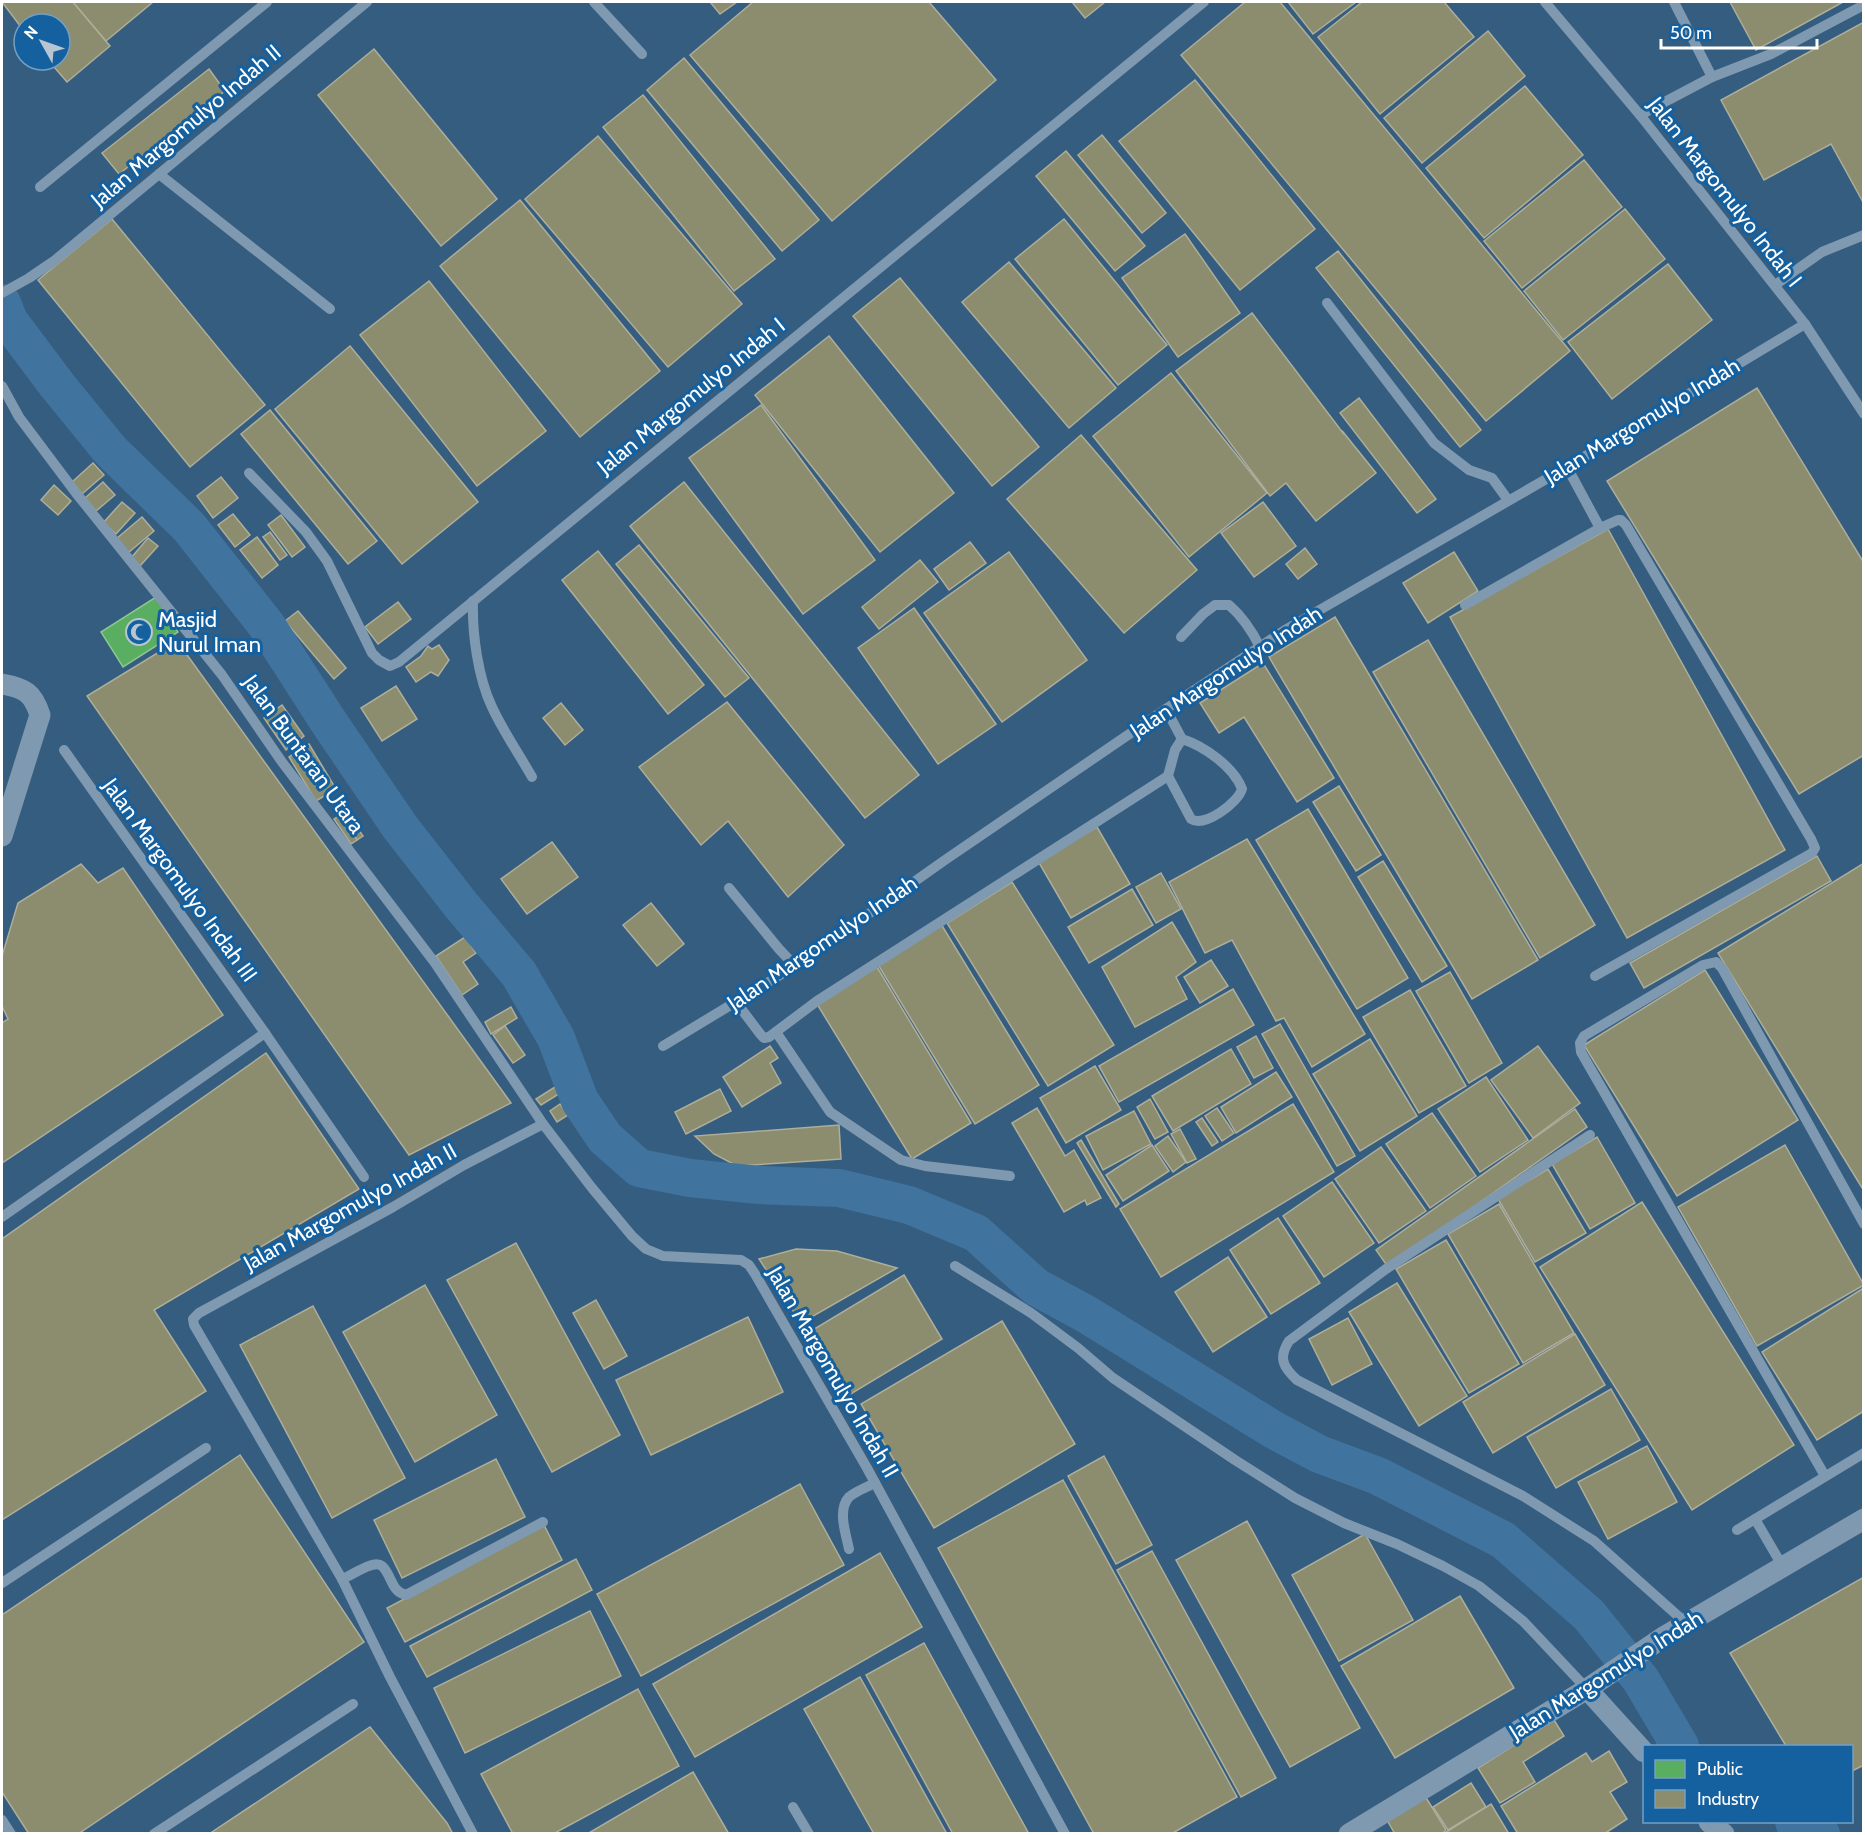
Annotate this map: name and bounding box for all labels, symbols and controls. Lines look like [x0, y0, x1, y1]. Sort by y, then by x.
north arrow [12, 12, 72, 72]
scale bar [1661, 12, 1817, 50]
text: N [20, 22, 42, 43]
text: 50 m [1670, 22, 1712, 44]
street label: Jalan Margomulyo Indah II [85, 39, 286, 214]
street label: Jalan Margomulyo Indah I [1642, 91, 1808, 292]
street label: Jalan Margomulyo Indah I [591, 312, 790, 481]
street label: Jalan Margomulyo Indah [1538, 352, 1745, 491]
street label: Jalan Margomulyo Indah [1124, 600, 1327, 745]
place label: Masjid Nurul Iman [158, 606, 261, 658]
mosque icon: Masjid Nurul Iman [124, 617, 154, 647]
street label: Jalan Buntaran Utara [237, 669, 371, 839]
street label: Jalan Margomulyo Indah III [96, 772, 263, 987]
street label: Jalan Margomulyo Indah [721, 869, 922, 1017]
street label: Jalan Margomulyo Indah II [238, 1137, 461, 1277]
street label: Jalan Margomulyo Indah II [761, 1261, 905, 1482]
street label: Jalan Margomulyo Indah [1503, 1604, 1708, 1746]
legend [1643, 1745, 1853, 1823]
text: Public [1697, 1758, 1743, 1780]
text: Industry [1697, 1788, 1759, 1810]

